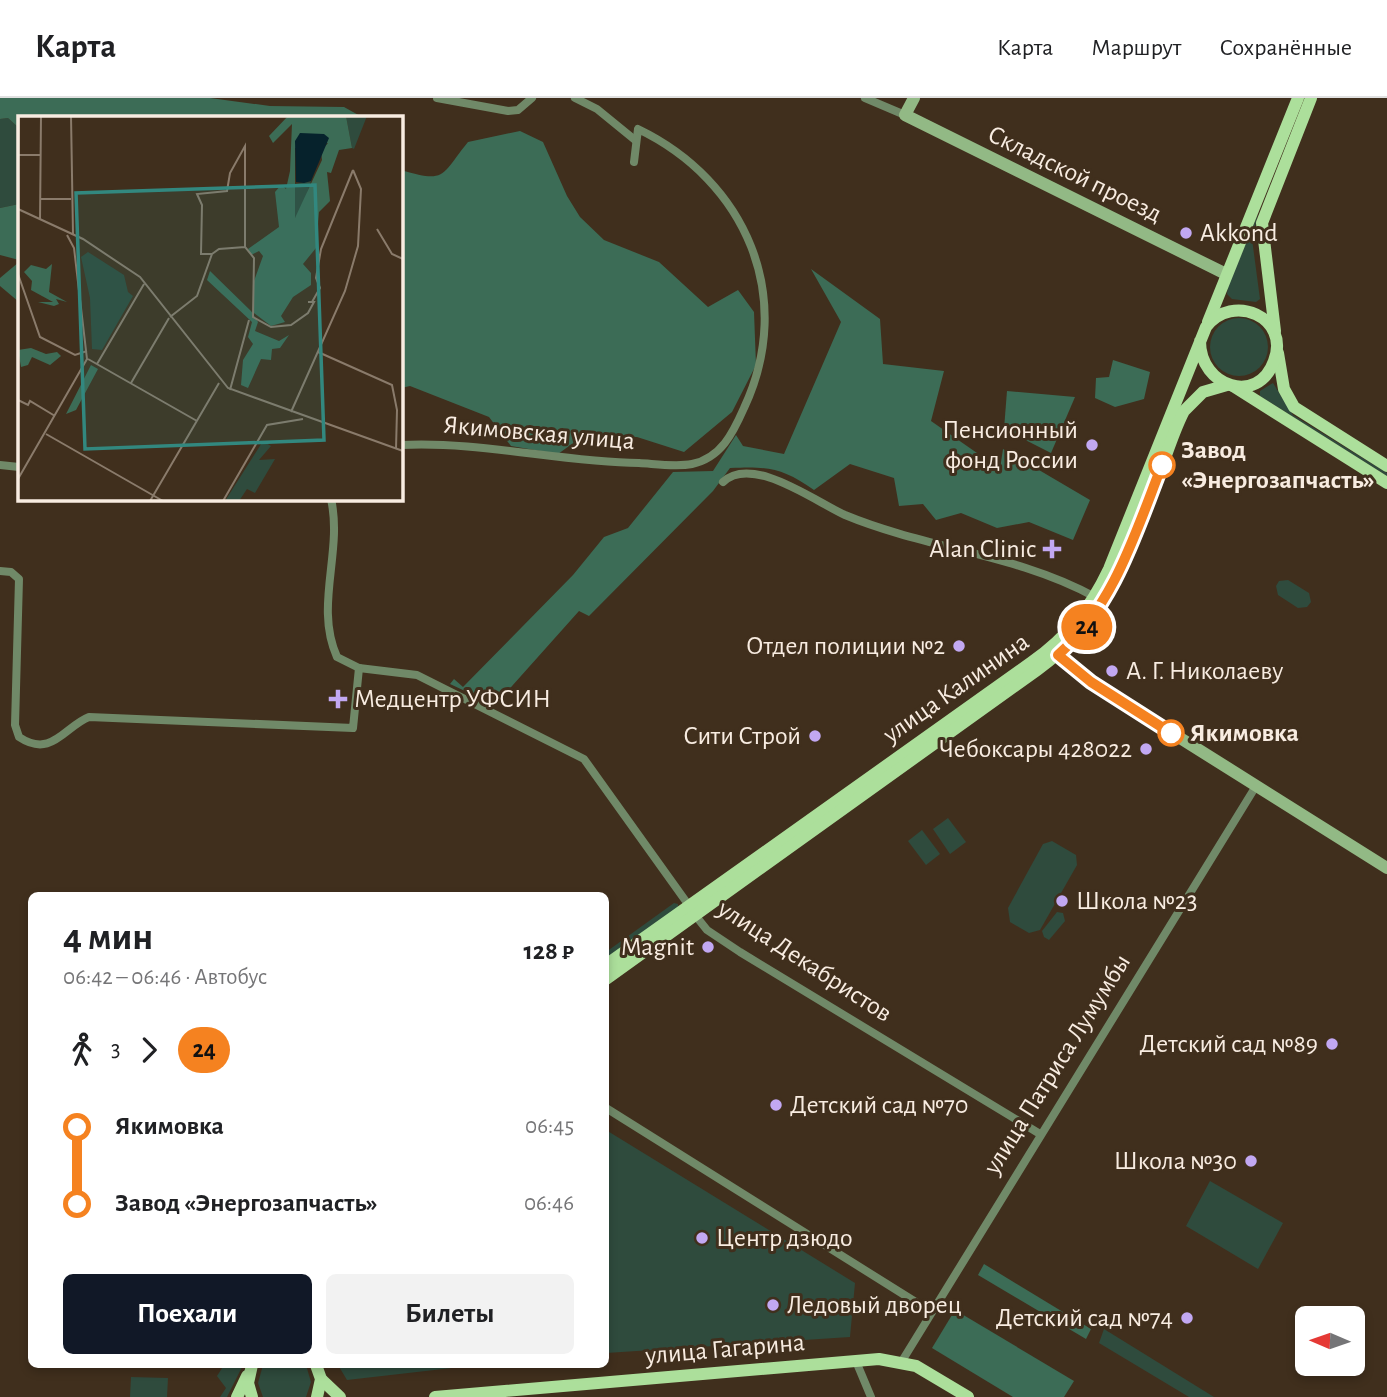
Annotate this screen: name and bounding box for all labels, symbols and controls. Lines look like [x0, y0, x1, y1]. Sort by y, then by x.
text: Карта [35, 31, 116, 64]
text: Карта [997, 36, 1053, 60]
text: Маршрут [1091, 36, 1181, 60]
text: Сохранённые [1219, 36, 1352, 60]
inset map [18, 116, 402, 500]
street label: Складской проезд [984, 121, 1166, 227]
place label: Akkond [1200, 220, 1278, 246]
marker: Akkond [1178, 225, 1194, 241]
street label: Якимовская улица [442, 412, 636, 454]
place label: Пенсионный фонд России [942, 417, 1078, 473]
marker: Пенсионный фонд России [1084, 437, 1100, 453]
place label: Завод «Энергозапчасть» [1181, 437, 1375, 493]
marker: Завод «Энергозапчасть» [1149, 452, 1175, 478]
place label: Alan Clinic [929, 536, 1036, 562]
marker: Alan Clinic [1042, 539, 1062, 559]
line badge: 24 [1056, 604, 1118, 650]
text: 24 [1075, 615, 1099, 639]
street label: улица Калинина [878, 628, 1034, 748]
place label: Отдел полиции №2 [746, 633, 945, 659]
marker: Отдел полиции №2 [951, 638, 967, 654]
place label: А. Г. Николаеву [1126, 658, 1283, 684]
marker: А. Г. Николаеву [1104, 663, 1120, 679]
place label: Медцентр УФСИН [354, 686, 551, 712]
marker: Медцентр УФСИН [328, 689, 348, 709]
marker: Якимовка [1158, 720, 1184, 746]
place label: Якимовка [1190, 720, 1299, 746]
place label: Сити Строй [683, 723, 801, 749]
marker: Сити Строй [807, 728, 823, 744]
place label: Чебоксары 428022 [939, 736, 1132, 762]
marker: Чебоксары 428022 [1138, 741, 1154, 757]
place label: Школа №23 [1076, 888, 1197, 914]
marker: Школа №23 [1054, 893, 1070, 909]
street label: улица Декабристов [713, 895, 897, 1027]
text: 4 мин [63, 919, 153, 957]
place label: Magnit [621, 934, 694, 960]
text: 128 ₽ [523, 938, 574, 964]
marker: Magnit [700, 939, 716, 955]
street label: улица Патриса Лумумбы [978, 949, 1135, 1179]
text: 06:42 – 06:46 · Автобус [63, 966, 267, 989]
icon: walk [63, 1031, 101, 1069]
icon: forward [130, 1031, 168, 1069]
place label: Детский сад №89 [1140, 1031, 1318, 1057]
marker: Детский сад №89 [1324, 1036, 1340, 1052]
text: 3 [111, 1038, 120, 1061]
text: 24 [192, 1038, 216, 1062]
place label: Детский сад №70 [790, 1092, 969, 1118]
marker: Детский сад №70 [768, 1097, 784, 1113]
text: Якимовка [115, 1113, 224, 1139]
text: 06:45 [525, 1115, 574, 1138]
place label: Школа №30 [1114, 1148, 1237, 1174]
marker: Школа №30 [1243, 1153, 1259, 1169]
text: Завод «Энергозапчасть» [115, 1190, 378, 1216]
text: 06:46 [524, 1192, 574, 1215]
place label: Центр дзюдо [716, 1225, 853, 1251]
marker: Центр дзюдо [694, 1230, 710, 1246]
button: Поехали [63, 1274, 312, 1354]
button: Билеты [326, 1274, 574, 1354]
place label: Ледовый дворец [787, 1292, 962, 1318]
marker: Ледовый дворец [765, 1297, 781, 1313]
place label: Детский сад №74 [996, 1305, 1173, 1331]
north arrow [1295, 1306, 1365, 1376]
map controls [1295, 1306, 1365, 1376]
marker: Детский сад №74 [1179, 1310, 1195, 1326]
street label: улица Гагарина [643, 1329, 806, 1369]

